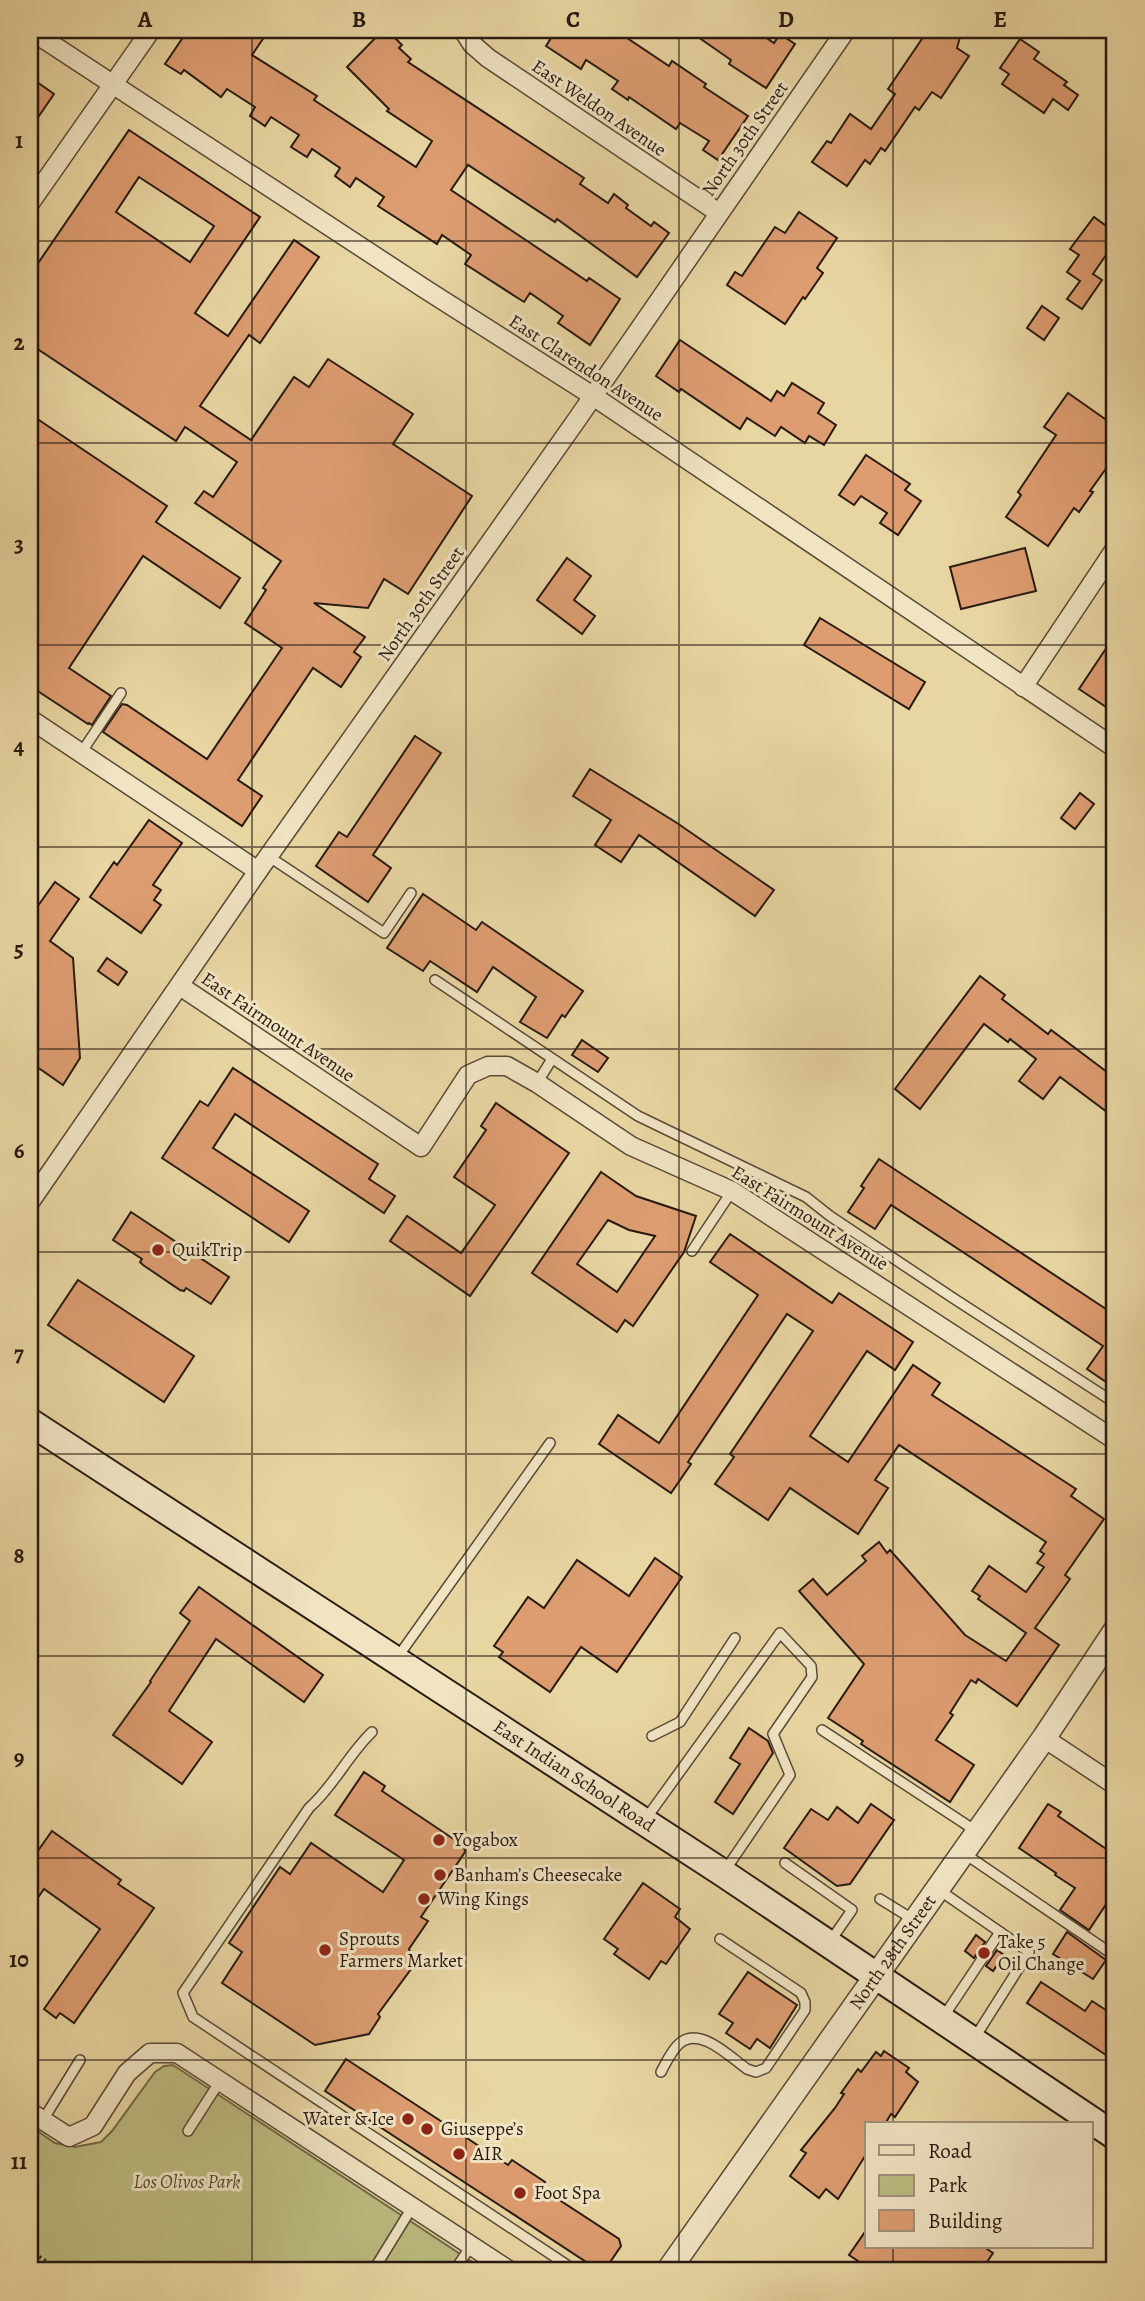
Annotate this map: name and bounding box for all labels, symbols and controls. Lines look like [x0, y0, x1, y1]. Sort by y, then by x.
text: A [137, 4, 153, 35]
text: B [352, 4, 366, 35]
text: C [566, 4, 580, 35]
text: D [778, 4, 794, 35]
text: E [993, 4, 1007, 35]
street label: East Weldon Avenue [527, 53, 671, 163]
street label: North 30th Street [696, 76, 794, 202]
text: 1 [15, 125, 23, 156]
street label: East Clarendon Avenue [504, 308, 668, 428]
text: 2 [13, 327, 25, 358]
text: 3 [14, 529, 24, 560]
street label: North 30th Street [372, 541, 470, 667]
text: 4 [14, 731, 25, 762]
text: 5 [14, 933, 24, 964]
street label: East Fairmount Avenue [196, 966, 360, 1088]
text: 6 [14, 1135, 25, 1166]
street label: East Fairmount Avenue [727, 1159, 893, 1277]
place label: QuikTrip [172, 1237, 242, 1263]
marker: QuikTrip [150, 1242, 166, 1258]
text: 7 [14, 1338, 24, 1369]
text: 8 [13, 1540, 25, 1571]
street label: East Indian School Road [488, 1714, 660, 1839]
text: 9 [14, 1742, 24, 1773]
place label: Yogabox [452, 1827, 518, 1853]
marker: Yogabox [431, 1832, 447, 1848]
place label: Banham’s Cheesecake [454, 1862, 622, 1888]
marker: Banham’s Cheesecake [432, 1867, 448, 1883]
place label: Wing Kings [437, 1886, 529, 1912]
street label: North 28th Street [843, 1889, 942, 2015]
marker: Wing Kings [416, 1891, 432, 1907]
place label: Sprouts Farmers Market [339, 1926, 463, 1974]
place label: Take 5 Oil Change [998, 1929, 1084, 1977]
marker: Sprouts Farmers Market [317, 1942, 333, 1958]
text: 10 [9, 1944, 29, 1975]
marker: Take 5 Oil Change [976, 1945, 992, 1961]
place label: Water & Ice [302, 2106, 394, 2132]
marker: Water & Ice [400, 2111, 416, 2127]
place label: Giuseppe’s [441, 2116, 524, 2142]
marker: Giuseppe’s [419, 2121, 435, 2137]
legend [865, 2122, 1092, 2248]
text: Road [928, 2137, 972, 2165]
place label: AIR [472, 2141, 503, 2167]
text: 11 [11, 2146, 27, 2177]
marker: AIR [451, 2146, 467, 2162]
park label: Los Olivos Park [133, 2169, 241, 2195]
text: Park [928, 2171, 968, 2199]
place label: Foot Spa [534, 2180, 601, 2206]
marker: Foot Spa [512, 2185, 528, 2201]
text: Building [928, 2207, 1003, 2235]

